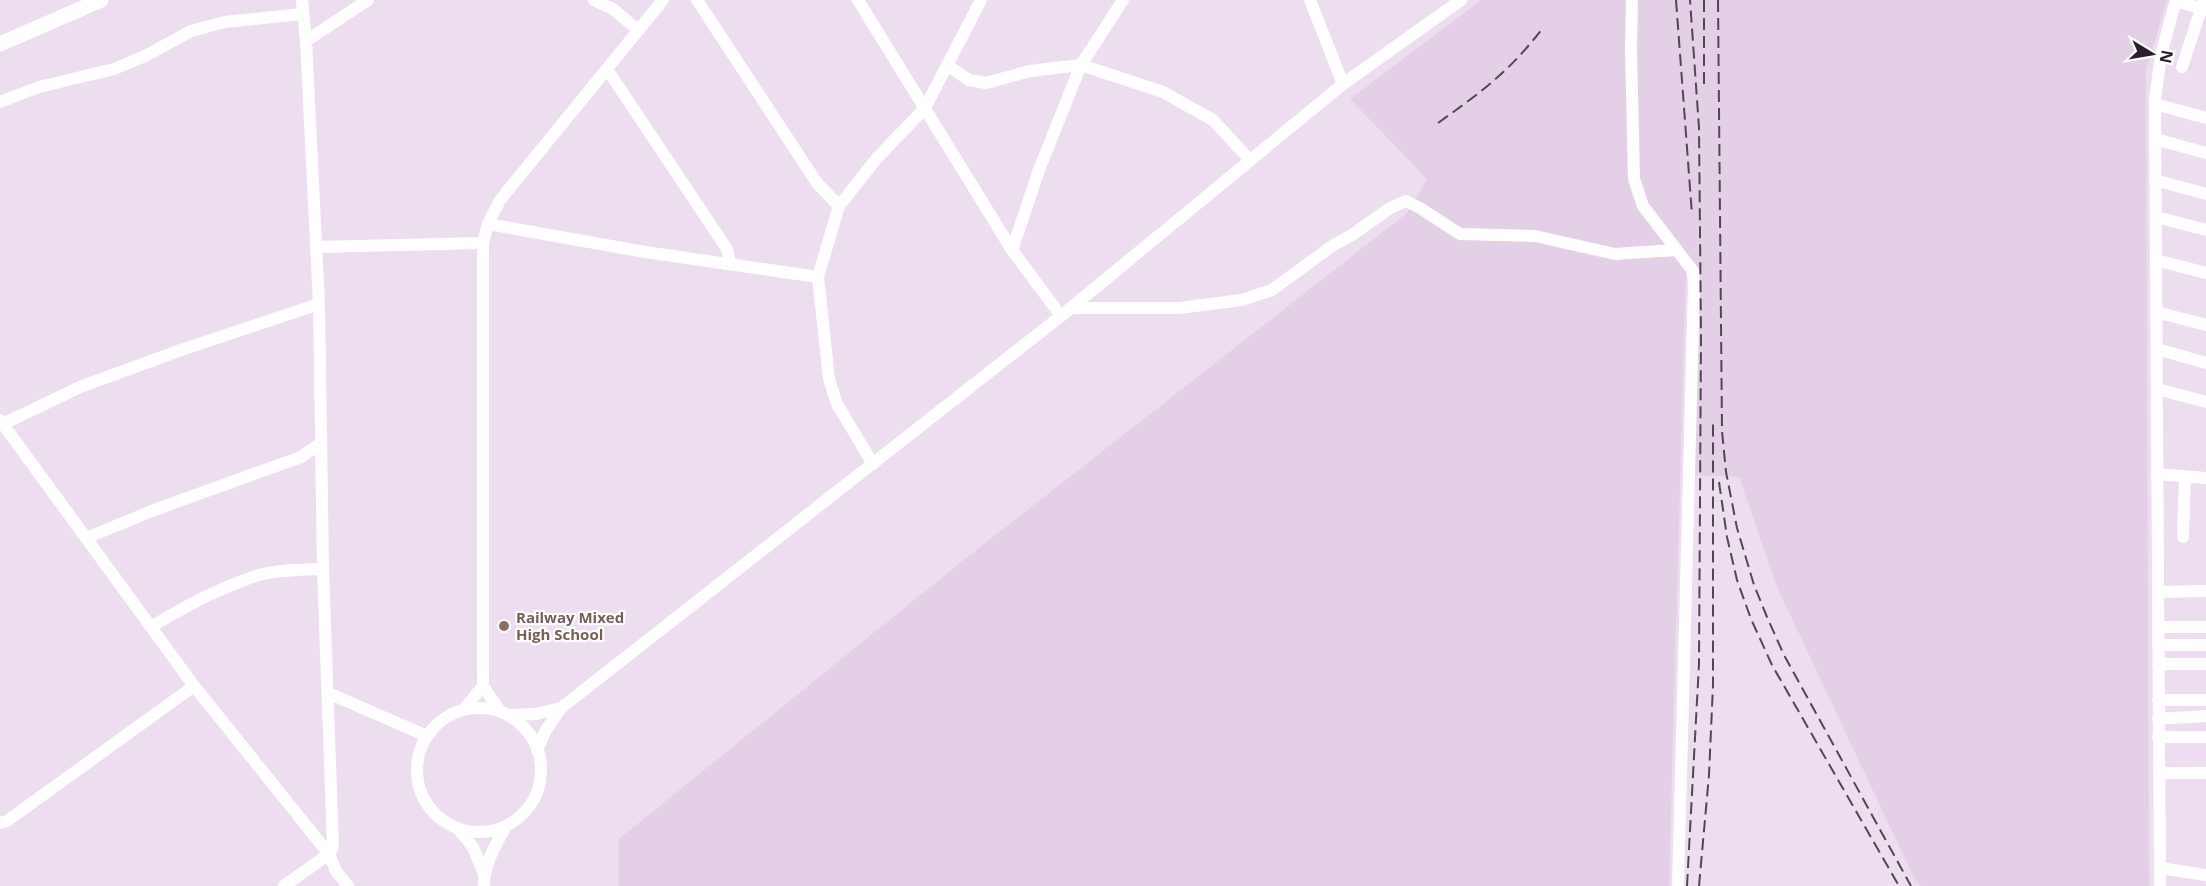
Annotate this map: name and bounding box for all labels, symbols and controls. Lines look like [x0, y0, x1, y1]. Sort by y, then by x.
north arrow [2122, 24, 2182, 84]
text: N [2155, 48, 2179, 65]
place label: Railway Mixed High School [516, 607, 624, 644]
marker: Railway Mixed High School [497, 619, 511, 633]

